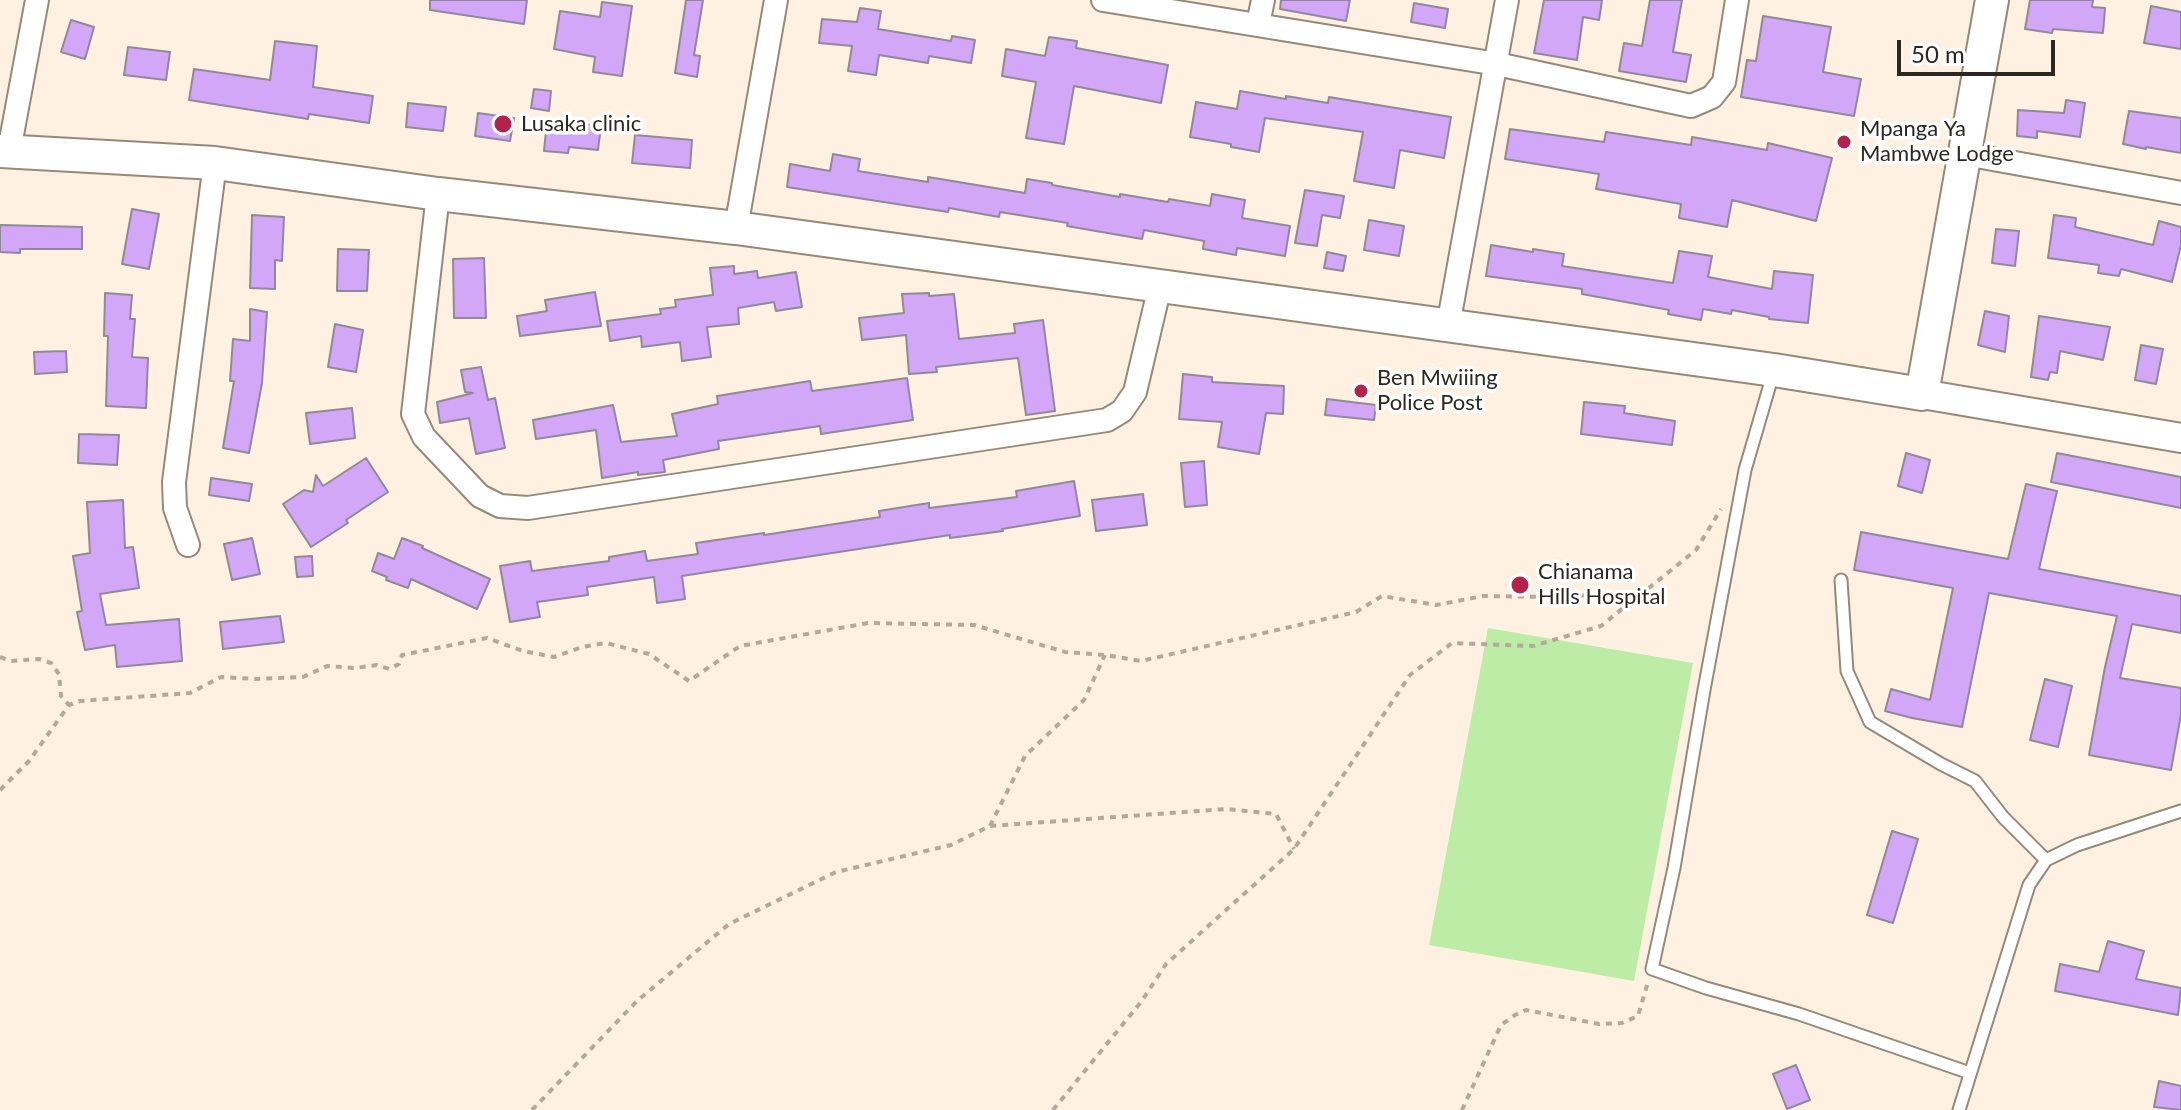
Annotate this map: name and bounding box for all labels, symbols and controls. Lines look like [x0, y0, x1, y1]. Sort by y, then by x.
scale bar [1901, 24, 2059, 74]
text: 50 m [1911, 39, 1965, 68]
place label: Lusaka clinic [521, 111, 641, 137]
marker: Lusaka clinic [492, 113, 514, 135]
place label: Mpanga Ya Mambwe Lodge [1860, 116, 2014, 168]
marker: Mpanga Ya Mambwe Lodge [1835, 133, 1853, 151]
place label: Ben Mwiiing Police Post [1377, 365, 1498, 416]
marker: Ben Mwiiing Police Post [1352, 382, 1370, 400]
place label: Chianama Hills Hospital [1538, 559, 1666, 610]
marker: Chianama Hills Hospital [1509, 574, 1531, 596]

